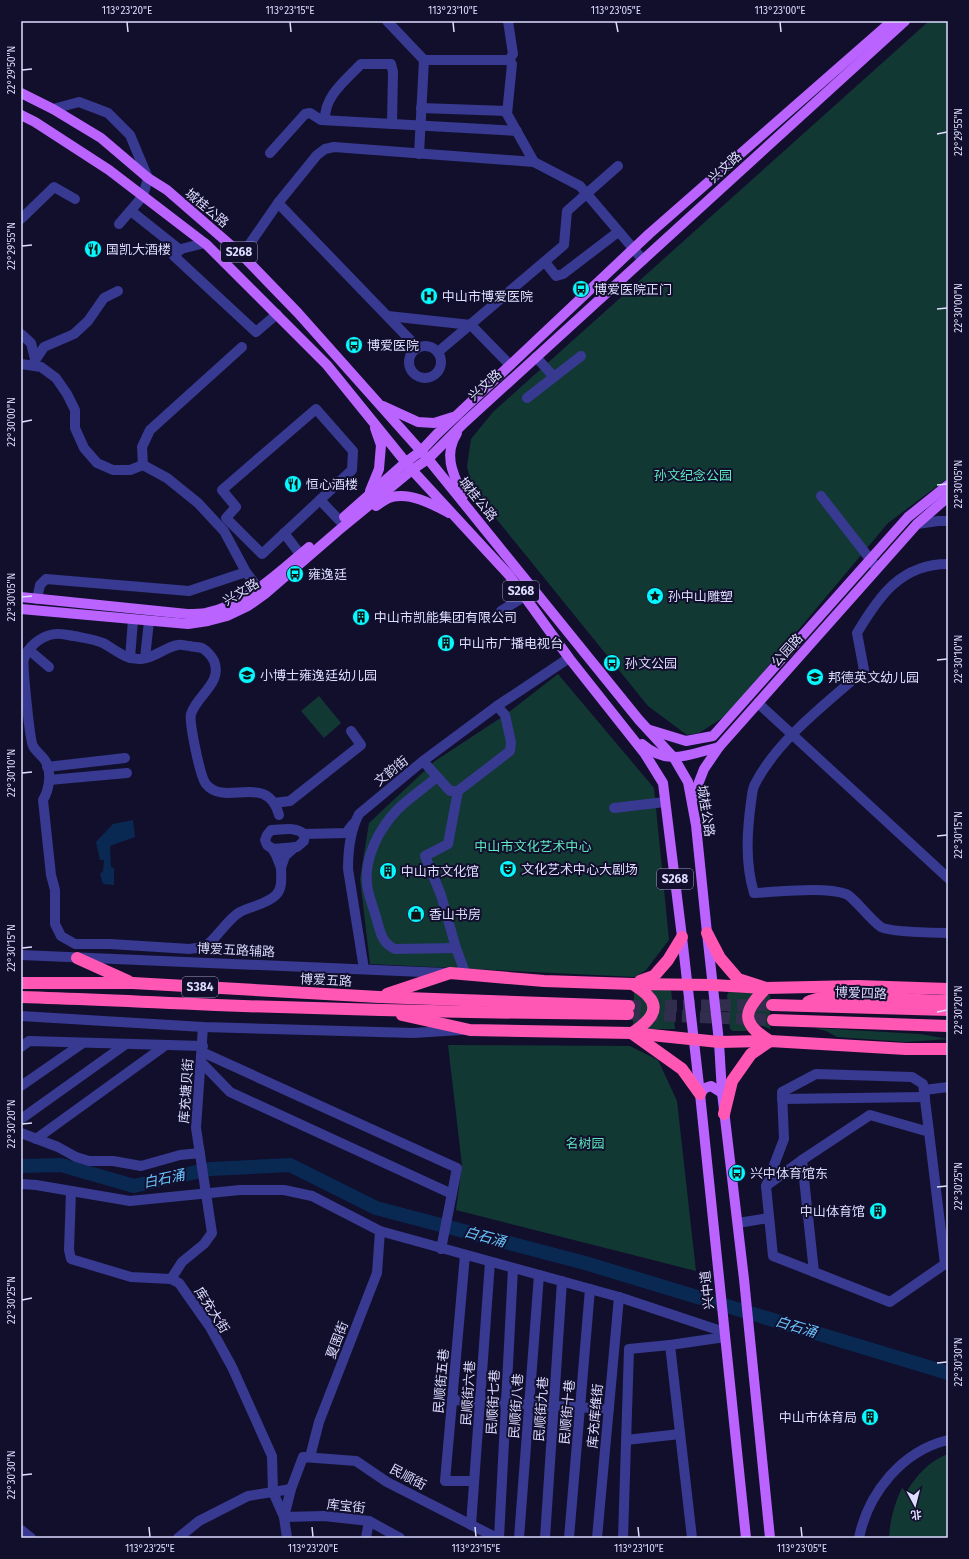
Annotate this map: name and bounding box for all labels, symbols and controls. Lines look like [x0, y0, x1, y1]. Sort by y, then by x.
text: 113°23'20"E [102, 5, 152, 17]
text: 113°23'15"E [265, 5, 315, 17]
text: 113°23'10"E [428, 5, 478, 17]
text: 113°23'05"E [591, 5, 641, 17]
text: 113°23'00"E [754, 5, 806, 17]
text: 22°29'50"N [6, 46, 18, 94]
text: 22°29'55"N [953, 108, 965, 156]
street label: 兴文路 [705, 148, 745, 186]
street label: 城桂公路 [182, 186, 232, 230]
text: 22°29'55"N [6, 222, 18, 270]
restaurant icon: 国凯大酒楼 [83, 239, 103, 259]
place label: 国凯大酒楼 [106, 242, 171, 257]
road number: S268 [221, 242, 257, 262]
bus stop icon: 博爱医院正门 [571, 279, 591, 299]
place label: 博爱医院正门 [594, 282, 672, 297]
text: 22°30'00"N [953, 283, 965, 333]
hospital icon: 中山市博爱医院 [419, 286, 439, 306]
place label: 中山市博爱医院 [442, 289, 533, 304]
bus stop icon: 博爱医院 [344, 335, 364, 355]
place label: 博爱医院 [367, 338, 419, 353]
street label: 兴文路 [465, 366, 505, 404]
text: 22°30'00"N [6, 397, 18, 447]
text: 22°30'05"N [953, 460, 965, 508]
park label: 孙文纪念公园 [654, 468, 732, 483]
restaurant icon: 恒心酒楼 [283, 474, 303, 494]
street label: 城桂公路 [456, 474, 500, 524]
place label: 恒心酒楼 [306, 477, 358, 492]
bus stop icon: 雍逸廷 [285, 564, 305, 584]
place label: 雍逸廷 [308, 567, 347, 582]
text: 22°30'05"N [6, 573, 18, 621]
street label: 兴文路 [220, 576, 262, 608]
road number: S268 [503, 581, 539, 601]
place icon: 孙中山雕塑 [645, 586, 665, 606]
place label: 孙中山雕塑 [668, 589, 733, 604]
building icon: 中山市凯能集团有限公司 [351, 607, 371, 627]
place label: 中山市凯能集团有限公司 [374, 610, 517, 625]
street label: 公园路 [768, 630, 806, 670]
building icon: 中山市广播电视台 [436, 633, 456, 653]
text: 22°30'10"N [953, 635, 965, 683]
place label: 中山市广播电视台 [459, 636, 563, 651]
bus stop icon: 孙文公园 [602, 653, 622, 673]
place label: 孙文公园 [625, 656, 677, 671]
school or university icon: 小博士雍逸廷幼儿园 [237, 665, 257, 685]
school or university icon: 邦德英文幼儿园 [805, 667, 825, 687]
place label: 小博士雍逸廷幼儿园 [260, 668, 377, 683]
place label: 邦德英文幼儿园 [828, 670, 919, 685]
text: 22°30'10"N [6, 749, 18, 797]
street label: 文韵街 [371, 753, 411, 789]
street label: 城桂公路 [695, 784, 717, 838]
text: 22°30'15"N [953, 811, 965, 859]
park label: 中山市文化艺术中心 [474, 839, 592, 854]
theatre icon: 文化艺术中心大剧场 [498, 859, 518, 879]
building icon: 中山市文化馆 [378, 861, 398, 881]
place label: 文化艺术中心大剧场 [521, 862, 638, 877]
place label: 中山市文化馆 [401, 864, 479, 879]
road number: S268 [657, 869, 693, 889]
shop icon: 香山书房 [406, 904, 426, 924]
place label: 香山书房 [429, 907, 481, 922]
text: 22°30'15"N [6, 924, 18, 972]
street label: 博爱五路辅路 [197, 940, 275, 960]
street label: 博爱五路 [300, 971, 352, 989]
road number: S384 [182, 977, 218, 997]
street label: 博爱四路 [835, 985, 887, 1001]
text: 22°30'20"N [953, 985, 965, 1035]
street label: 库充塘贝街 [176, 1058, 196, 1124]
text: 22°30'20"N [6, 1099, 18, 1149]
park label: 名树园 [565, 1136, 605, 1151]
text: 22°30'25"N [953, 1162, 965, 1210]
bus stop icon: 兴中体育馆东 [727, 1163, 747, 1183]
water label: 白石涌 [142, 1166, 188, 1192]
place label: 兴中体育馆东 [750, 1166, 828, 1181]
building icon: 中山体育馆 [868, 1201, 888, 1221]
place label: 中山体育馆 [800, 1204, 865, 1219]
water label: 白石涌 [463, 1223, 509, 1251]
street label: 兴中道 [698, 1270, 716, 1310]
text: 22°30'25"N [6, 1276, 18, 1324]
street label: 库充大街 [192, 1284, 232, 1336]
water label: 白石涌 [773, 1313, 820, 1342]
street label: 夏围街 [323, 1319, 351, 1361]
text: 22°30'30"N [953, 1337, 965, 1387]
street label: 民顺街五巷 [431, 1348, 451, 1414]
street label: 民顺街六巷 [458, 1360, 478, 1426]
street label: 民顺街七巷 [484, 1369, 502, 1435]
street label: 民顺街八巷 [506, 1373, 526, 1439]
street label: 民顺街九巷 [531, 1376, 551, 1442]
street label: 民顺街十巷 [557, 1379, 577, 1445]
street label: 库充库维街 [585, 1383, 605, 1449]
building icon: 中山市体育局 [860, 1407, 880, 1427]
place label: 中山市体育局 [779, 1410, 857, 1425]
text: 22°30'30"N [6, 1450, 18, 1500]
street label: 民顺街 [387, 1461, 429, 1493]
north arrow [895, 1485, 935, 1525]
street label: 库宝街 [326, 1497, 366, 1515]
text: 北 [910, 1507, 922, 1522]
text: 113°23'25"E [125, 1543, 175, 1555]
text: 113°23'20"E [288, 1543, 338, 1555]
text: 113°23'15"E [451, 1543, 501, 1555]
text: 113°23'10"E [614, 1543, 664, 1555]
text: 113°23'05"E [777, 1543, 827, 1555]

